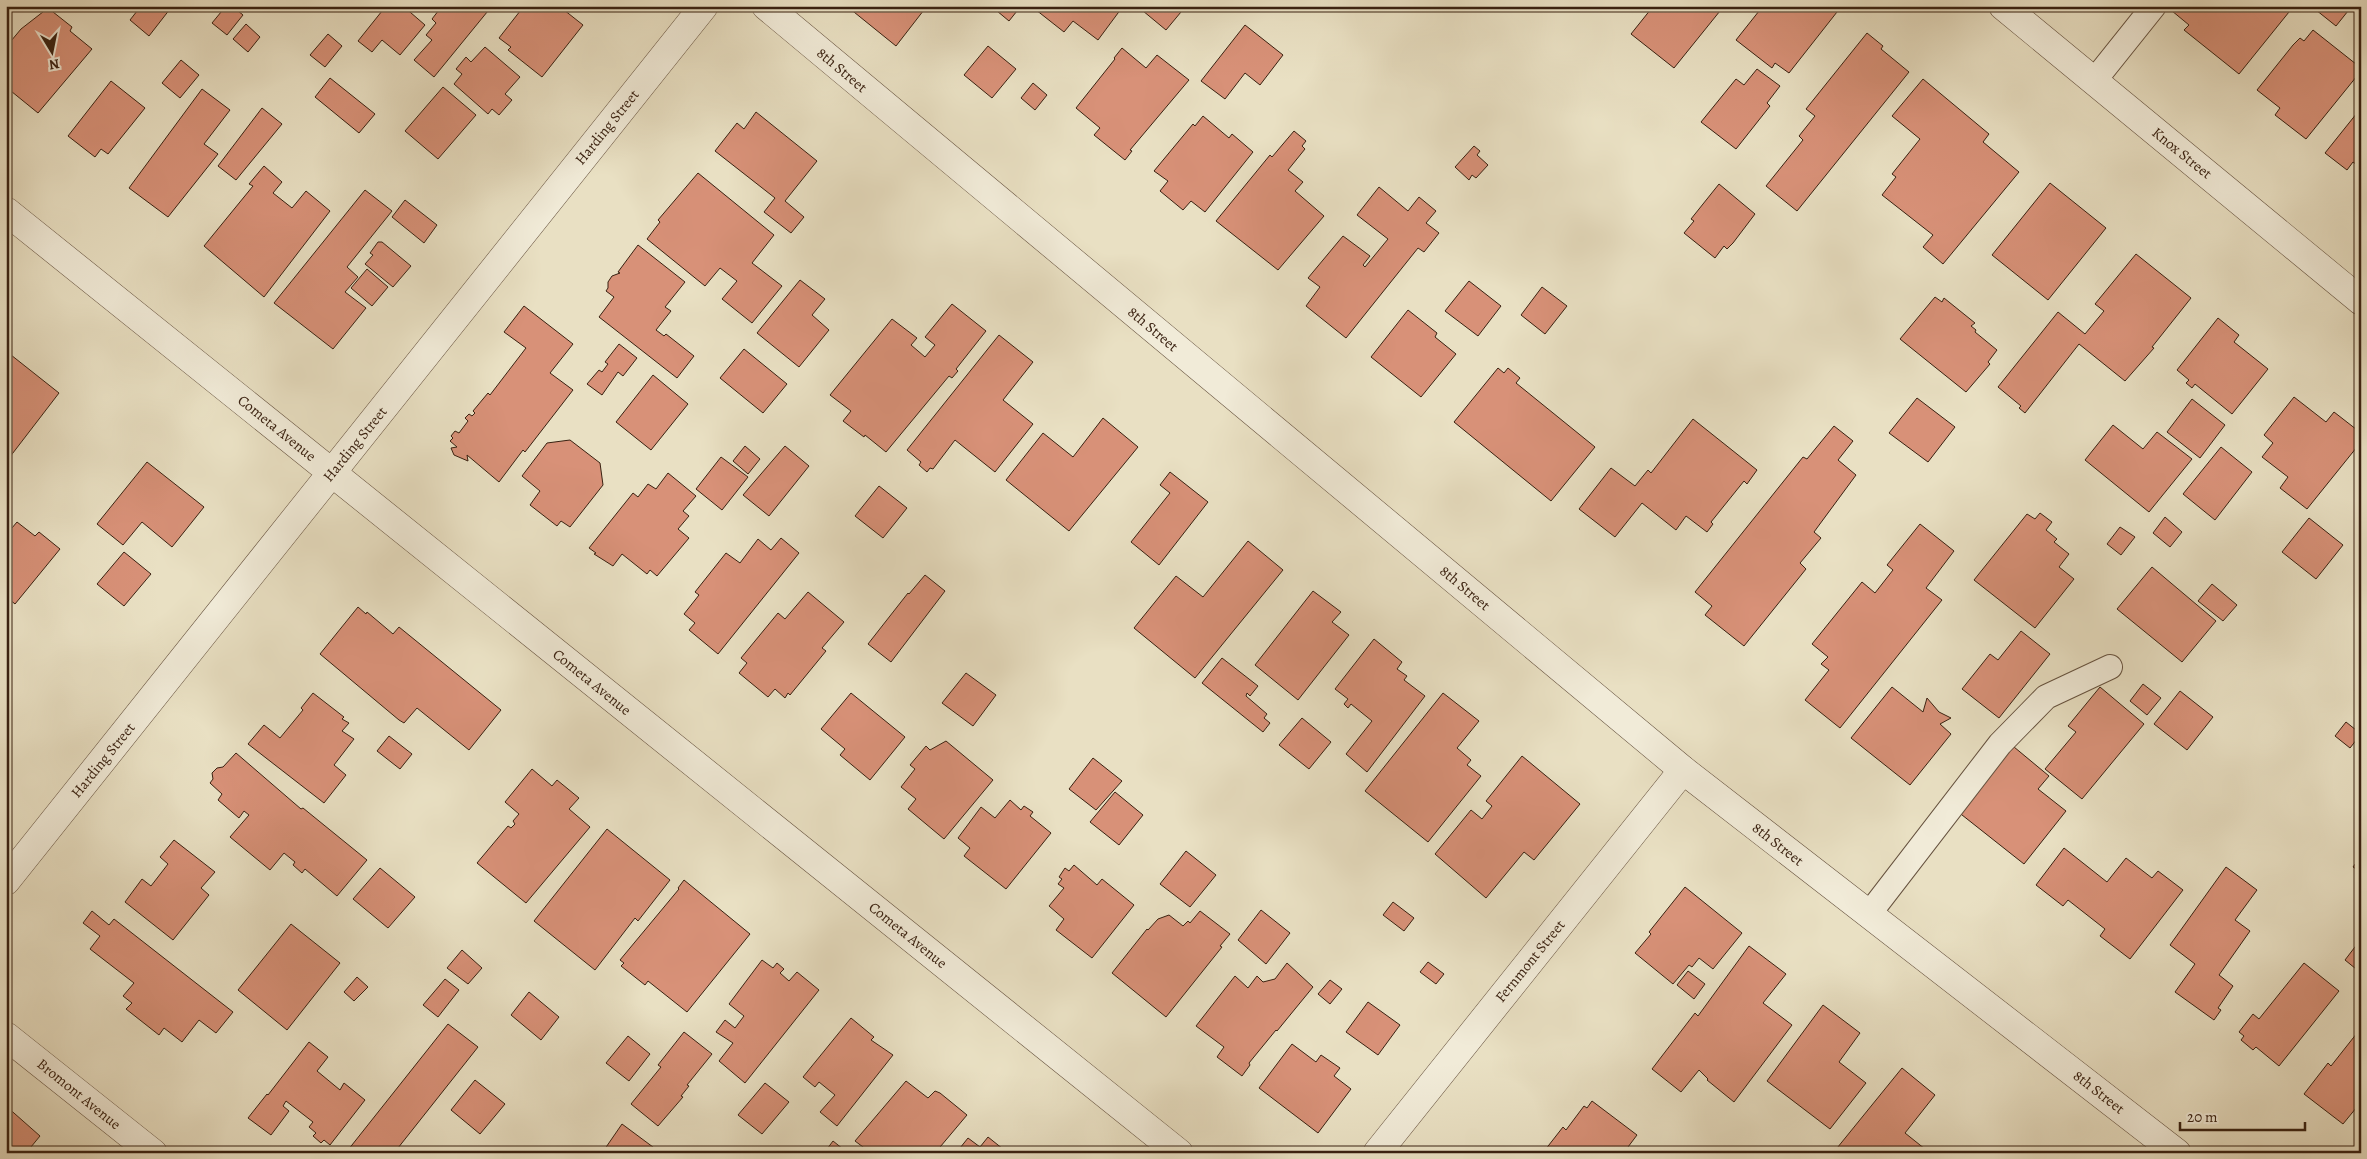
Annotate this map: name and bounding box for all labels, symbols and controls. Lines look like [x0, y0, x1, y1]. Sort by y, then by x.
north arrow [28, 28, 78, 78]
street label: 8th Street [813, 43, 871, 97]
text: N [47, 54, 61, 75]
street label: Harding Street [570, 85, 644, 169]
street label: Knox Street [2148, 123, 2216, 183]
street label: 8th Street [1124, 302, 1182, 356]
street label: Cometa Avenue [234, 390, 321, 466]
street label: Harding Street [318, 402, 392, 486]
street label: 8th Street [1436, 561, 1494, 615]
street label: Cometa Avenue [549, 644, 636, 720]
street label: Harding Street [66, 718, 140, 802]
street label: 8th Street [1748, 818, 1808, 870]
street label: Cometa Avenue [865, 897, 952, 973]
street label: Fernmont Street [1491, 916, 1569, 1006]
street label: Bromont Avenue [33, 1054, 125, 1134]
street label: 8th Street [2069, 1066, 2129, 1118]
scale bar [2180, 1099, 2304, 1131]
text: 20 m [2187, 1107, 2218, 1127]

